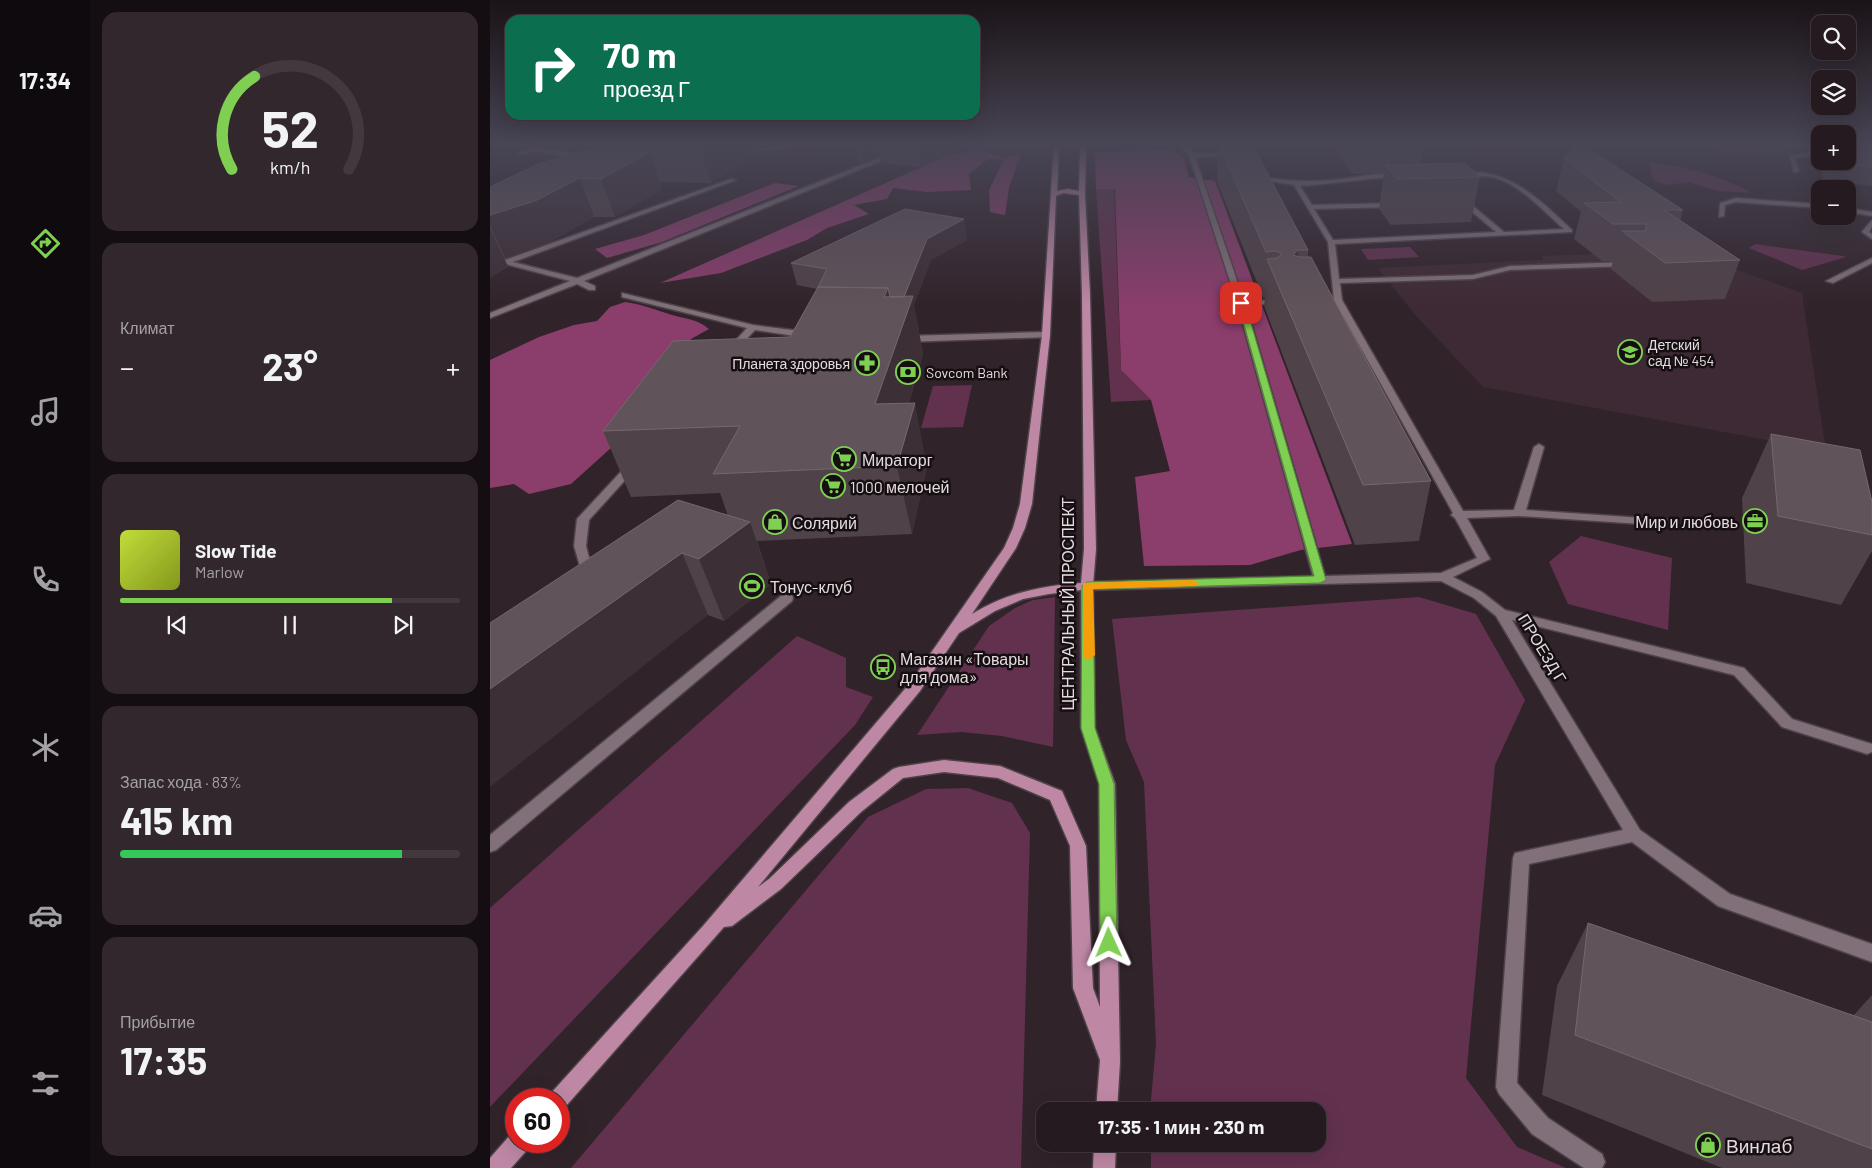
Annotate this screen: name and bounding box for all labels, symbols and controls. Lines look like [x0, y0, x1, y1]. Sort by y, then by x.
map controls [1811, 15, 1856, 225]
button: search [1811, 15, 1856, 60]
text: 70 m [603, 33, 677, 75]
icon: right [520, 35, 585, 100]
text: 17:34 [19, 67, 71, 93]
button: layers [1811, 70, 1856, 115]
text: проезд Г [603, 75, 690, 101]
text: 52 [261, 96, 319, 158]
button: + [1811, 125, 1856, 170]
text: km/h [270, 156, 310, 178]
button: − [1811, 180, 1856, 225]
icon: directions [28, 226, 63, 261]
pin [1220, 282, 1262, 324]
icon: arrive [1227, 289, 1255, 317]
text: Климат [120, 318, 174, 337]
place label: Детский сад № 454 [1648, 336, 1714, 369]
school or university icon: Детский сад № 454 [1617, 339, 1643, 365]
text: 23° [262, 343, 318, 389]
text: − [120, 350, 134, 384]
text: + [446, 350, 460, 384]
pharmacy icon: Планета здоровья [854, 350, 880, 376]
place label: Планета здоровья [732, 355, 850, 372]
bank icon: Sovcom Bank [895, 359, 921, 385]
place label: Sovcom Bank [926, 364, 1008, 381]
icon: music [28, 394, 63, 429]
supermarket icon: Мираторг [831, 446, 857, 472]
place label: Мираторг [862, 450, 933, 469]
supermarket icon: 1000 мелочей [820, 473, 846, 499]
place label: 1000 мелочей [850, 477, 950, 496]
street label: ЦЕНТРАЛЬНЫЙ ПРОСПЕКТ [1058, 497, 1077, 710]
office icon: Мир и любовь [1742, 508, 1768, 534]
shop icon: Солярий [762, 509, 788, 535]
place label: Мир и любовь [1635, 512, 1738, 531]
place label: Солярий [792, 513, 857, 532]
text: Slow Tide [195, 539, 277, 562]
icon: phone [28, 562, 63, 597]
text: Marlow [195, 562, 244, 581]
sports icon: Тонус-клуб [739, 573, 765, 599]
place label: Тонус-клуб [770, 577, 852, 596]
street label: ПРОЕЗД Г [1515, 610, 1571, 686]
icon: previous [163, 611, 191, 639]
icon: pause [276, 611, 304, 639]
icon: next [389, 611, 417, 639]
place label: Магазин «Товары для дома» [900, 649, 1029, 686]
bus stop icon: Магазин «Товары для дома» [870, 654, 896, 680]
icon: climate [28, 730, 63, 765]
text: Запас хода · 83% [120, 772, 242, 791]
text: 415 km [120, 797, 233, 843]
icon: car [28, 898, 63, 933]
position arrow [1082, 916, 1134, 968]
text: Прибытие [120, 1012, 195, 1031]
text: 17:35 [120, 1037, 207, 1083]
icon: filters [28, 1066, 63, 1101]
speed limit sign: 60 [505, 1088, 570, 1153]
text: 17:35 · 1 мин · 230 m [1098, 1115, 1264, 1138]
shop icon: Винлаб [1695, 1132, 1721, 1158]
place label: Винлаб [1726, 1134, 1792, 1157]

